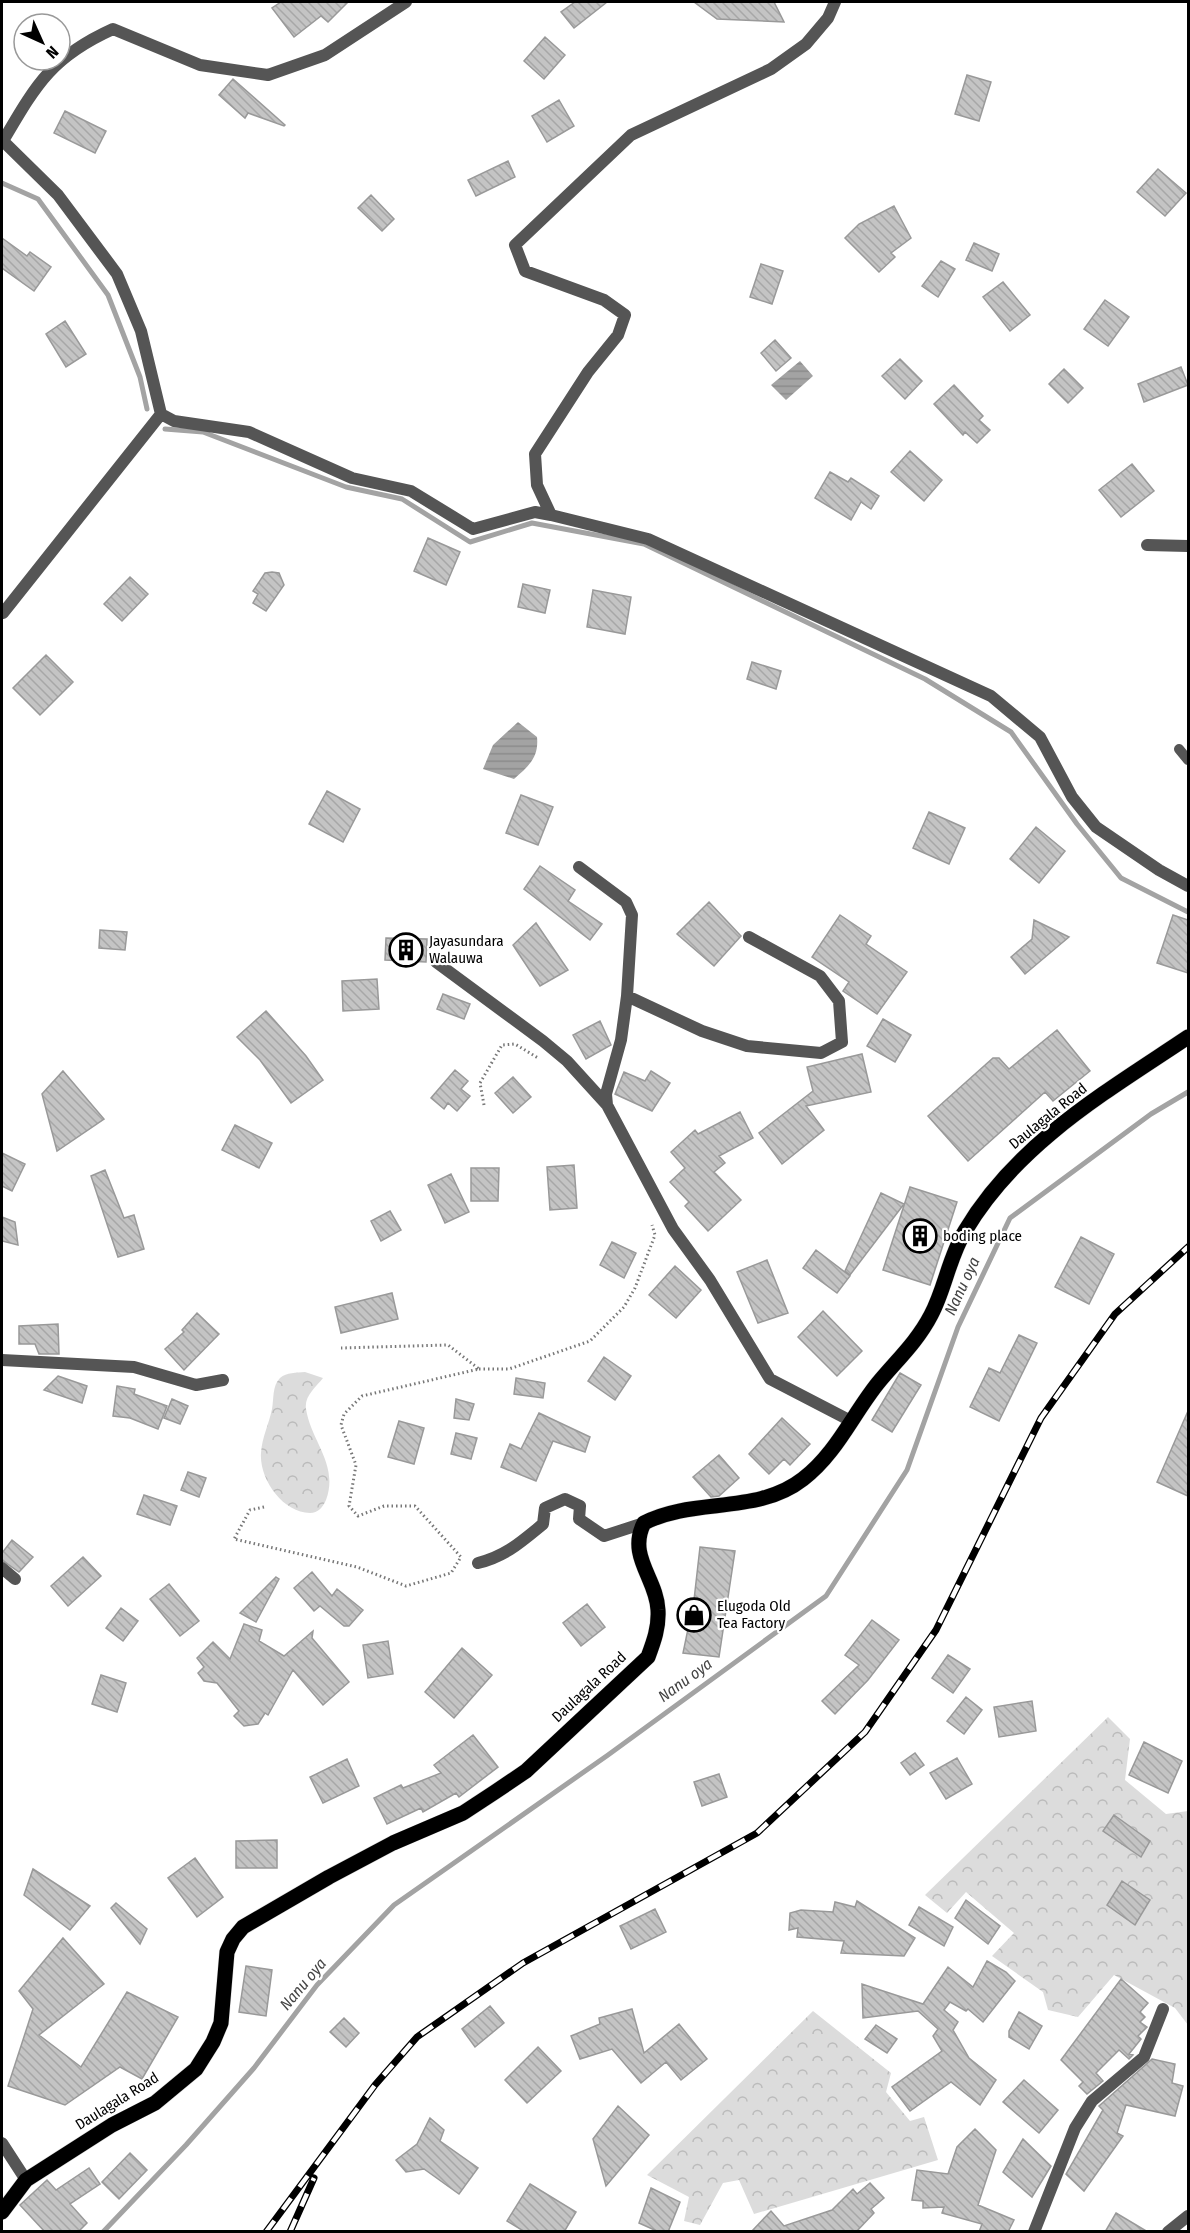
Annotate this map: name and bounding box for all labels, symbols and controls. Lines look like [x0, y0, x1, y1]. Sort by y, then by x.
north arrow [12, 12, 72, 72]
text: N [42, 42, 62, 62]
building icon: Jayasundara Walauwa [388, 932, 424, 968]
place label: Jayasundara Walauwa [429, 932, 504, 967]
street label: Daulagala Road [1006, 1079, 1090, 1153]
building icon: boding place [902, 1218, 938, 1254]
place label: boding place [943, 1227, 1022, 1245]
water label: Nanu oya [940, 1254, 984, 1318]
shop icon: Elugoda Old Tea Factory [676, 1597, 712, 1633]
place label: Elugoda Old Tea Factory [717, 1597, 791, 1632]
street label: Daulagala Road [548, 1648, 630, 1726]
water label: Nanu oya [654, 1654, 716, 1706]
water label: Nanu oya [276, 1954, 330, 2014]
street label: Daulagala Road [72, 2068, 162, 2134]

